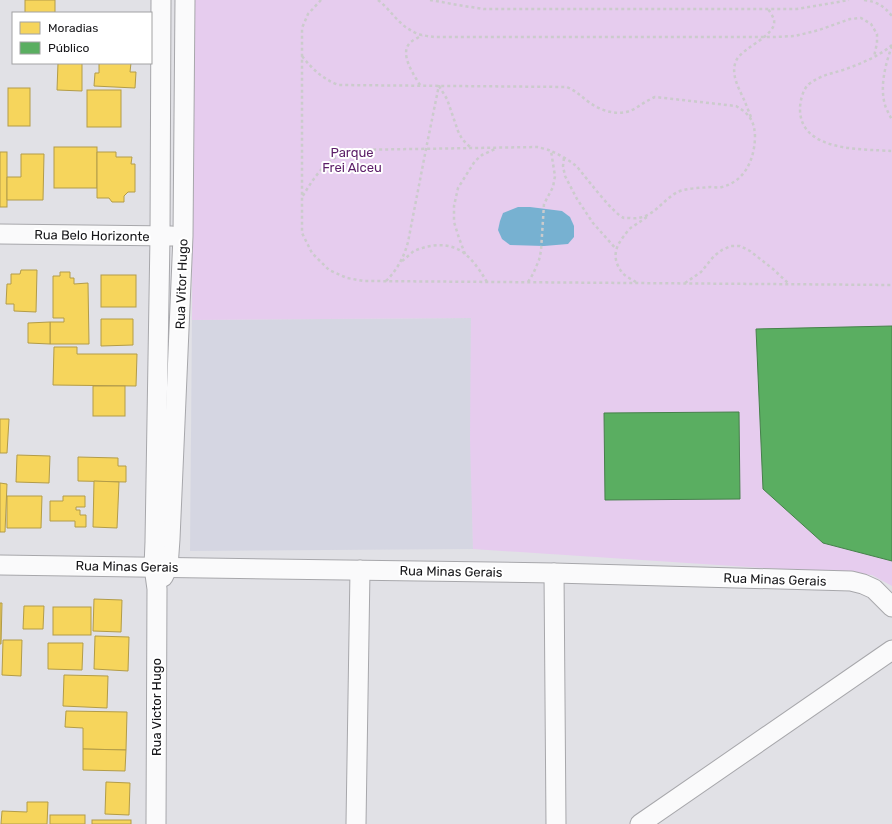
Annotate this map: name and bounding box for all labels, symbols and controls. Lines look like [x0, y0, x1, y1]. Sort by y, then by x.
legend [12, 12, 152, 64]
text: Moradias [48, 21, 98, 35]
text: Público [48, 41, 90, 55]
park label: Parque Frei Alceu [322, 145, 382, 175]
street label: Rua Belo Horizonte [34, 227, 150, 244]
street label: Rua Vitor Hugo [172, 238, 192, 330]
street label: Rua Minas Gerais [75, 558, 179, 575]
street label: Rua Minas Gerais [399, 563, 503, 580]
street label: Rua Minas Gerais [723, 570, 827, 589]
street label: Rua Victor Hugo [149, 658, 165, 756]

